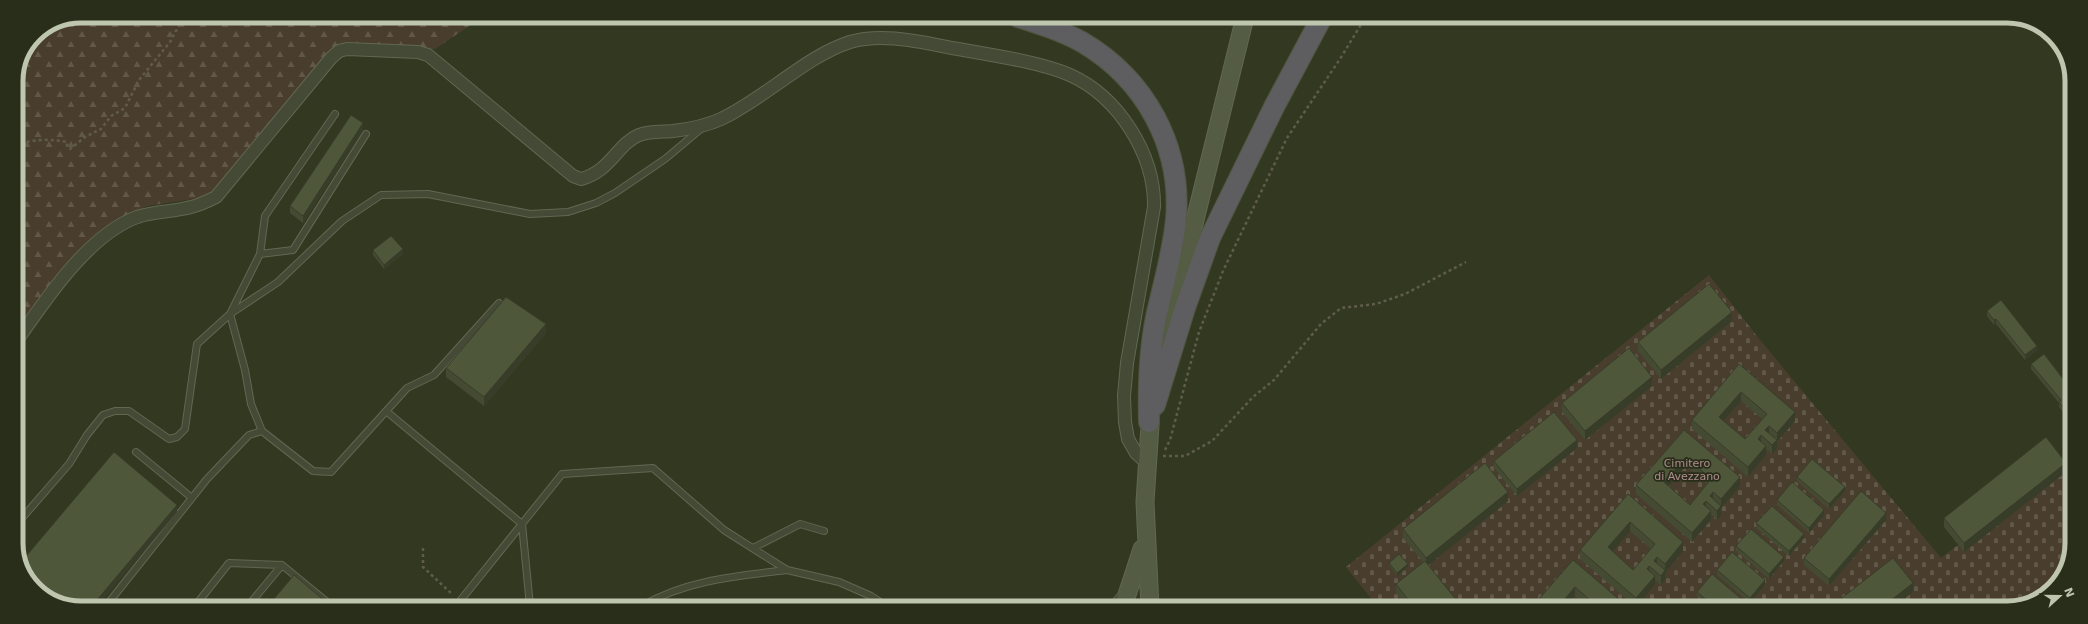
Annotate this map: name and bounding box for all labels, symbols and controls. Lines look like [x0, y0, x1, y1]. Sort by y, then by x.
park label: Cimitero di Avezzano [1654, 457, 1720, 483]
north arrow [2040, 576, 2080, 616]
text: N [2061, 586, 2077, 599]

